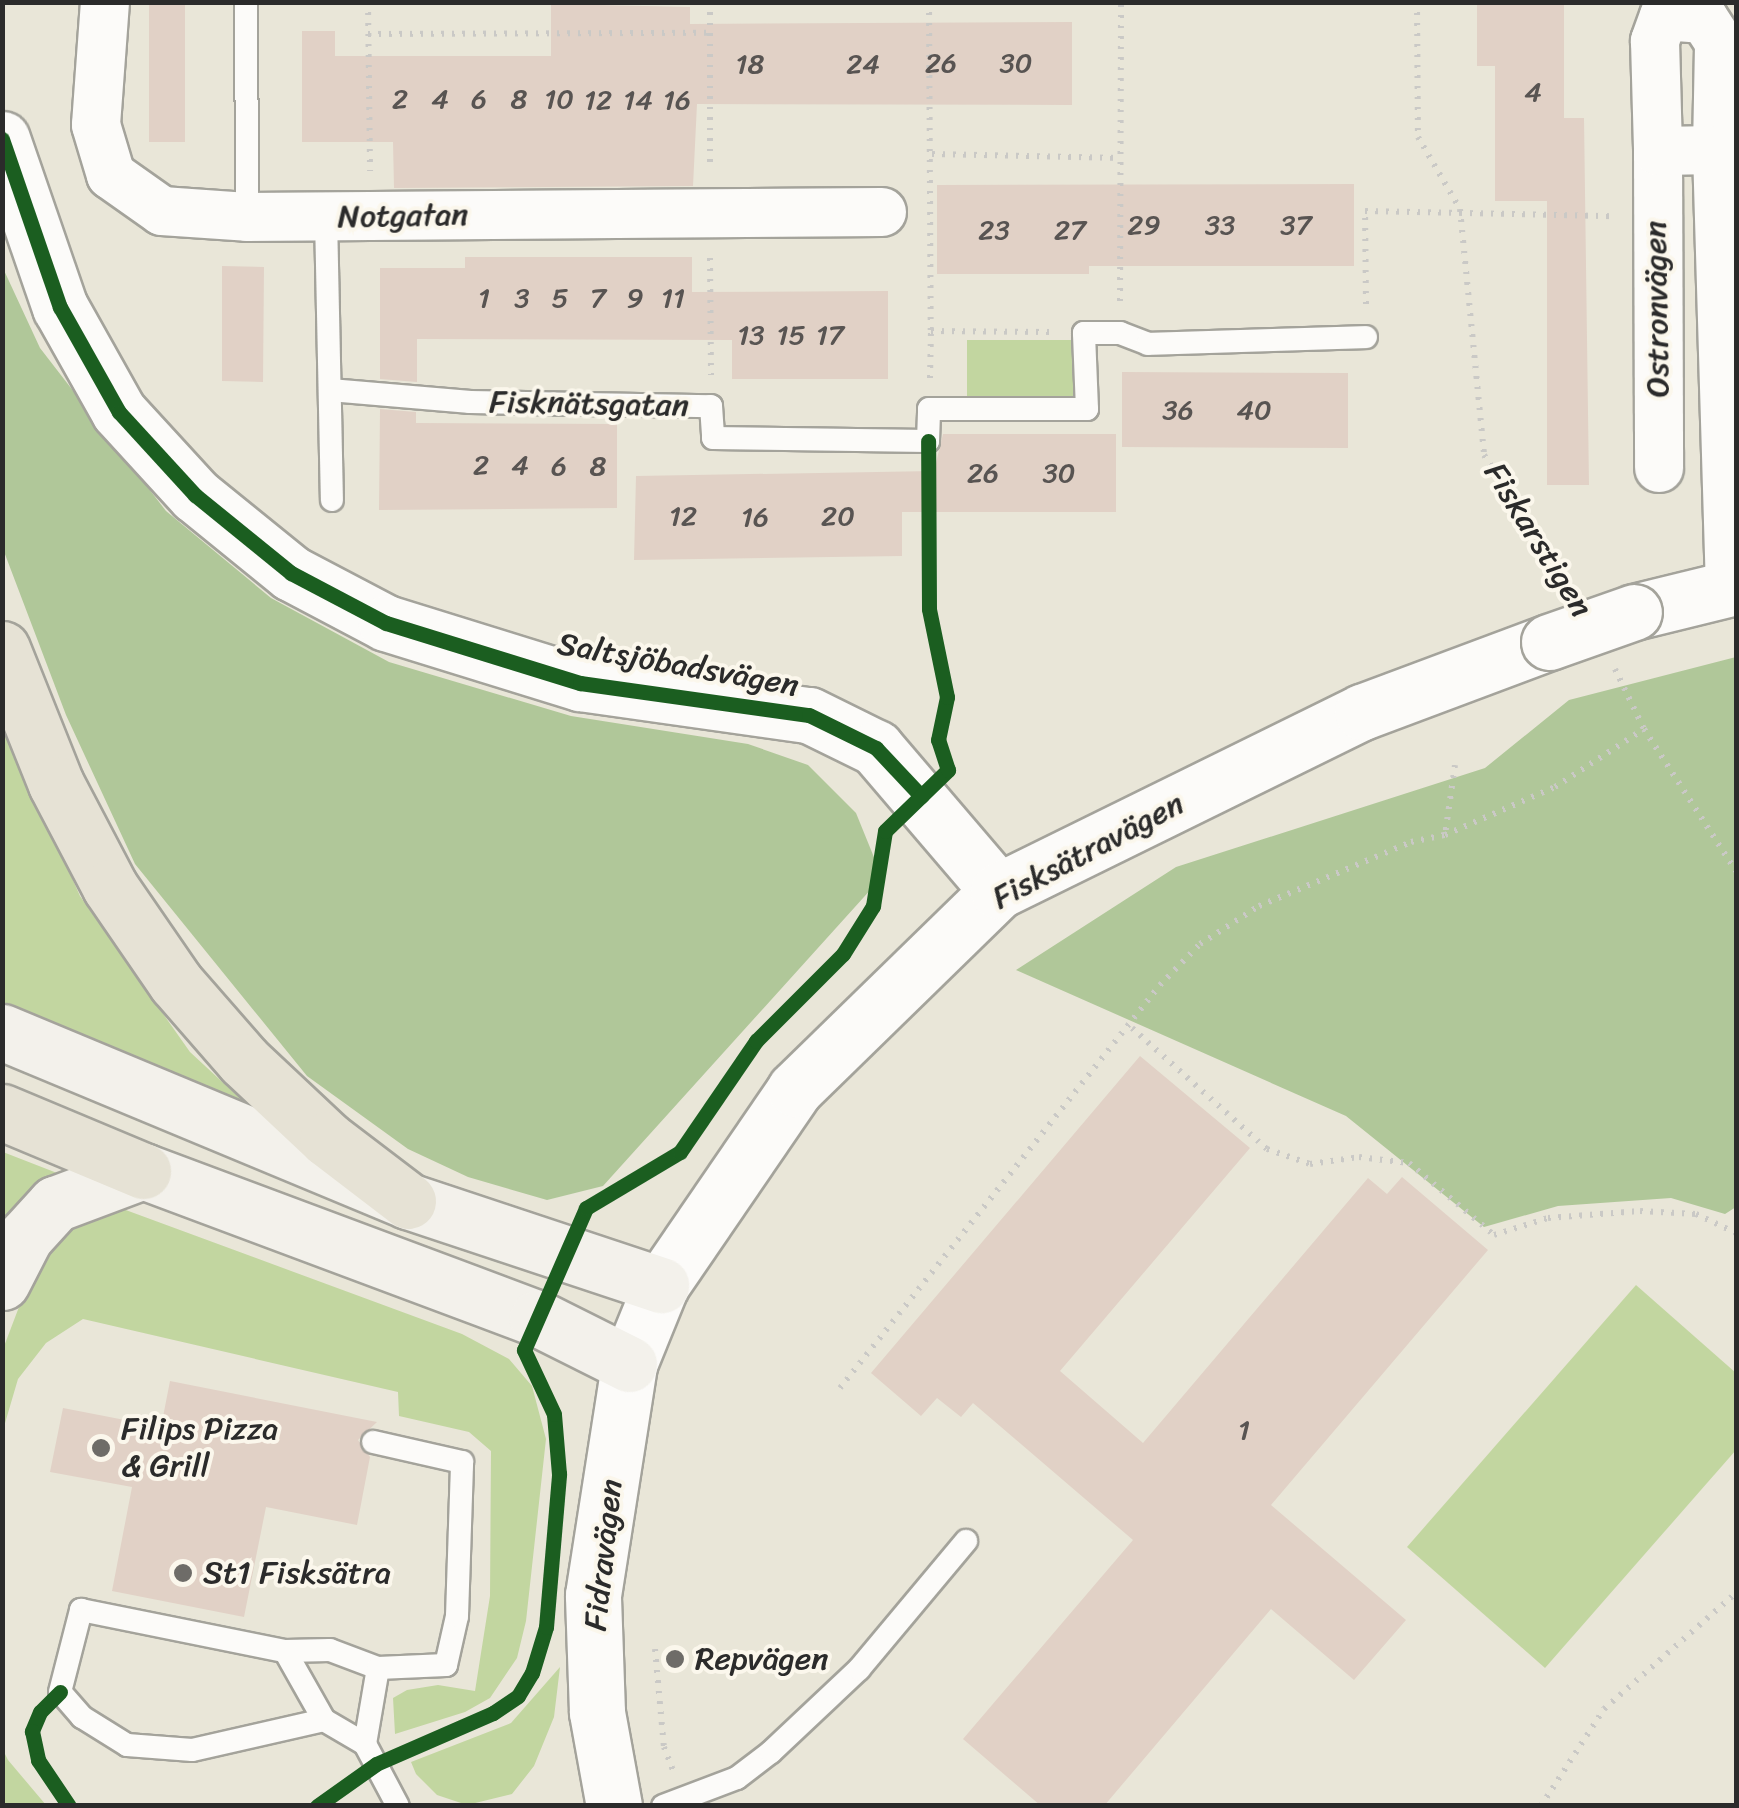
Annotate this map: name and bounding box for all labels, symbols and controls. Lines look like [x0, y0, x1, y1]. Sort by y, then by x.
house number: 26 [925, 46, 957, 80]
house number: 30 [999, 46, 1033, 80]
house number: 18 [736, 47, 764, 81]
house number: 24 [846, 47, 880, 81]
house number: 4 [1524, 75, 1542, 109]
house number: 2 [392, 82, 408, 116]
house number: 4 [431, 82, 449, 116]
house number: 6 [471, 82, 487, 116]
house number: 8 [511, 82, 527, 116]
house number: 10 [544, 82, 574, 116]
house number: 12 [584, 83, 612, 117]
house number: 14 [623, 83, 653, 117]
house number: 16 [663, 83, 691, 117]
street label: Notgatan [337, 196, 469, 236]
house number: 29 [1127, 208, 1161, 242]
house number: 33 [1205, 208, 1235, 242]
house number: 37 [1280, 208, 1312, 242]
house number: 23 [978, 213, 1010, 247]
house number: 27 [1054, 213, 1086, 247]
street label: Ostronvägen [1636, 220, 1678, 398]
house number: 1 [478, 281, 490, 315]
house number: 3 [514, 281, 530, 315]
house number: 5 [551, 281, 569, 315]
house number: 7 [590, 281, 606, 315]
house number: 9 [626, 281, 644, 315]
house number: 11 [661, 281, 685, 315]
house number: 13 [737, 318, 765, 352]
house number: 15 [776, 318, 806, 352]
house number: 17 [816, 318, 844, 352]
street label: Fisknätsgatan [489, 383, 689, 425]
house number: 36 [1162, 393, 1194, 427]
house number: 40 [1236, 393, 1272, 427]
house number: 2 [473, 448, 489, 482]
house number: 4 [511, 448, 529, 482]
house number: 6 [551, 449, 567, 483]
house number: 8 [590, 449, 606, 483]
house number: 26 [967, 456, 999, 490]
house number: 30 [1042, 456, 1076, 490]
street label: Fiskarstigen [1475, 456, 1601, 624]
house number: 12 [669, 499, 697, 533]
house number: 20 [821, 499, 855, 533]
house number: 16 [741, 500, 769, 534]
street label: Saltsjöbadsvägen [554, 625, 802, 705]
street label: Fisksätravägen [986, 784, 1190, 918]
place label: Filips Pizza & Grill [121, 1411, 278, 1486]
house number: 1 [1238, 1413, 1250, 1447]
marker: Filips Pizza & Grill [90, 1437, 112, 1459]
street label: Fidravägen [577, 1477, 631, 1633]
place label: St1 Fisksätra [203, 1554, 389, 1592]
marker: St1 Fisksätra [172, 1562, 194, 1584]
place label: Repvägen [695, 1640, 829, 1678]
marker: Repvägen [664, 1648, 686, 1670]

